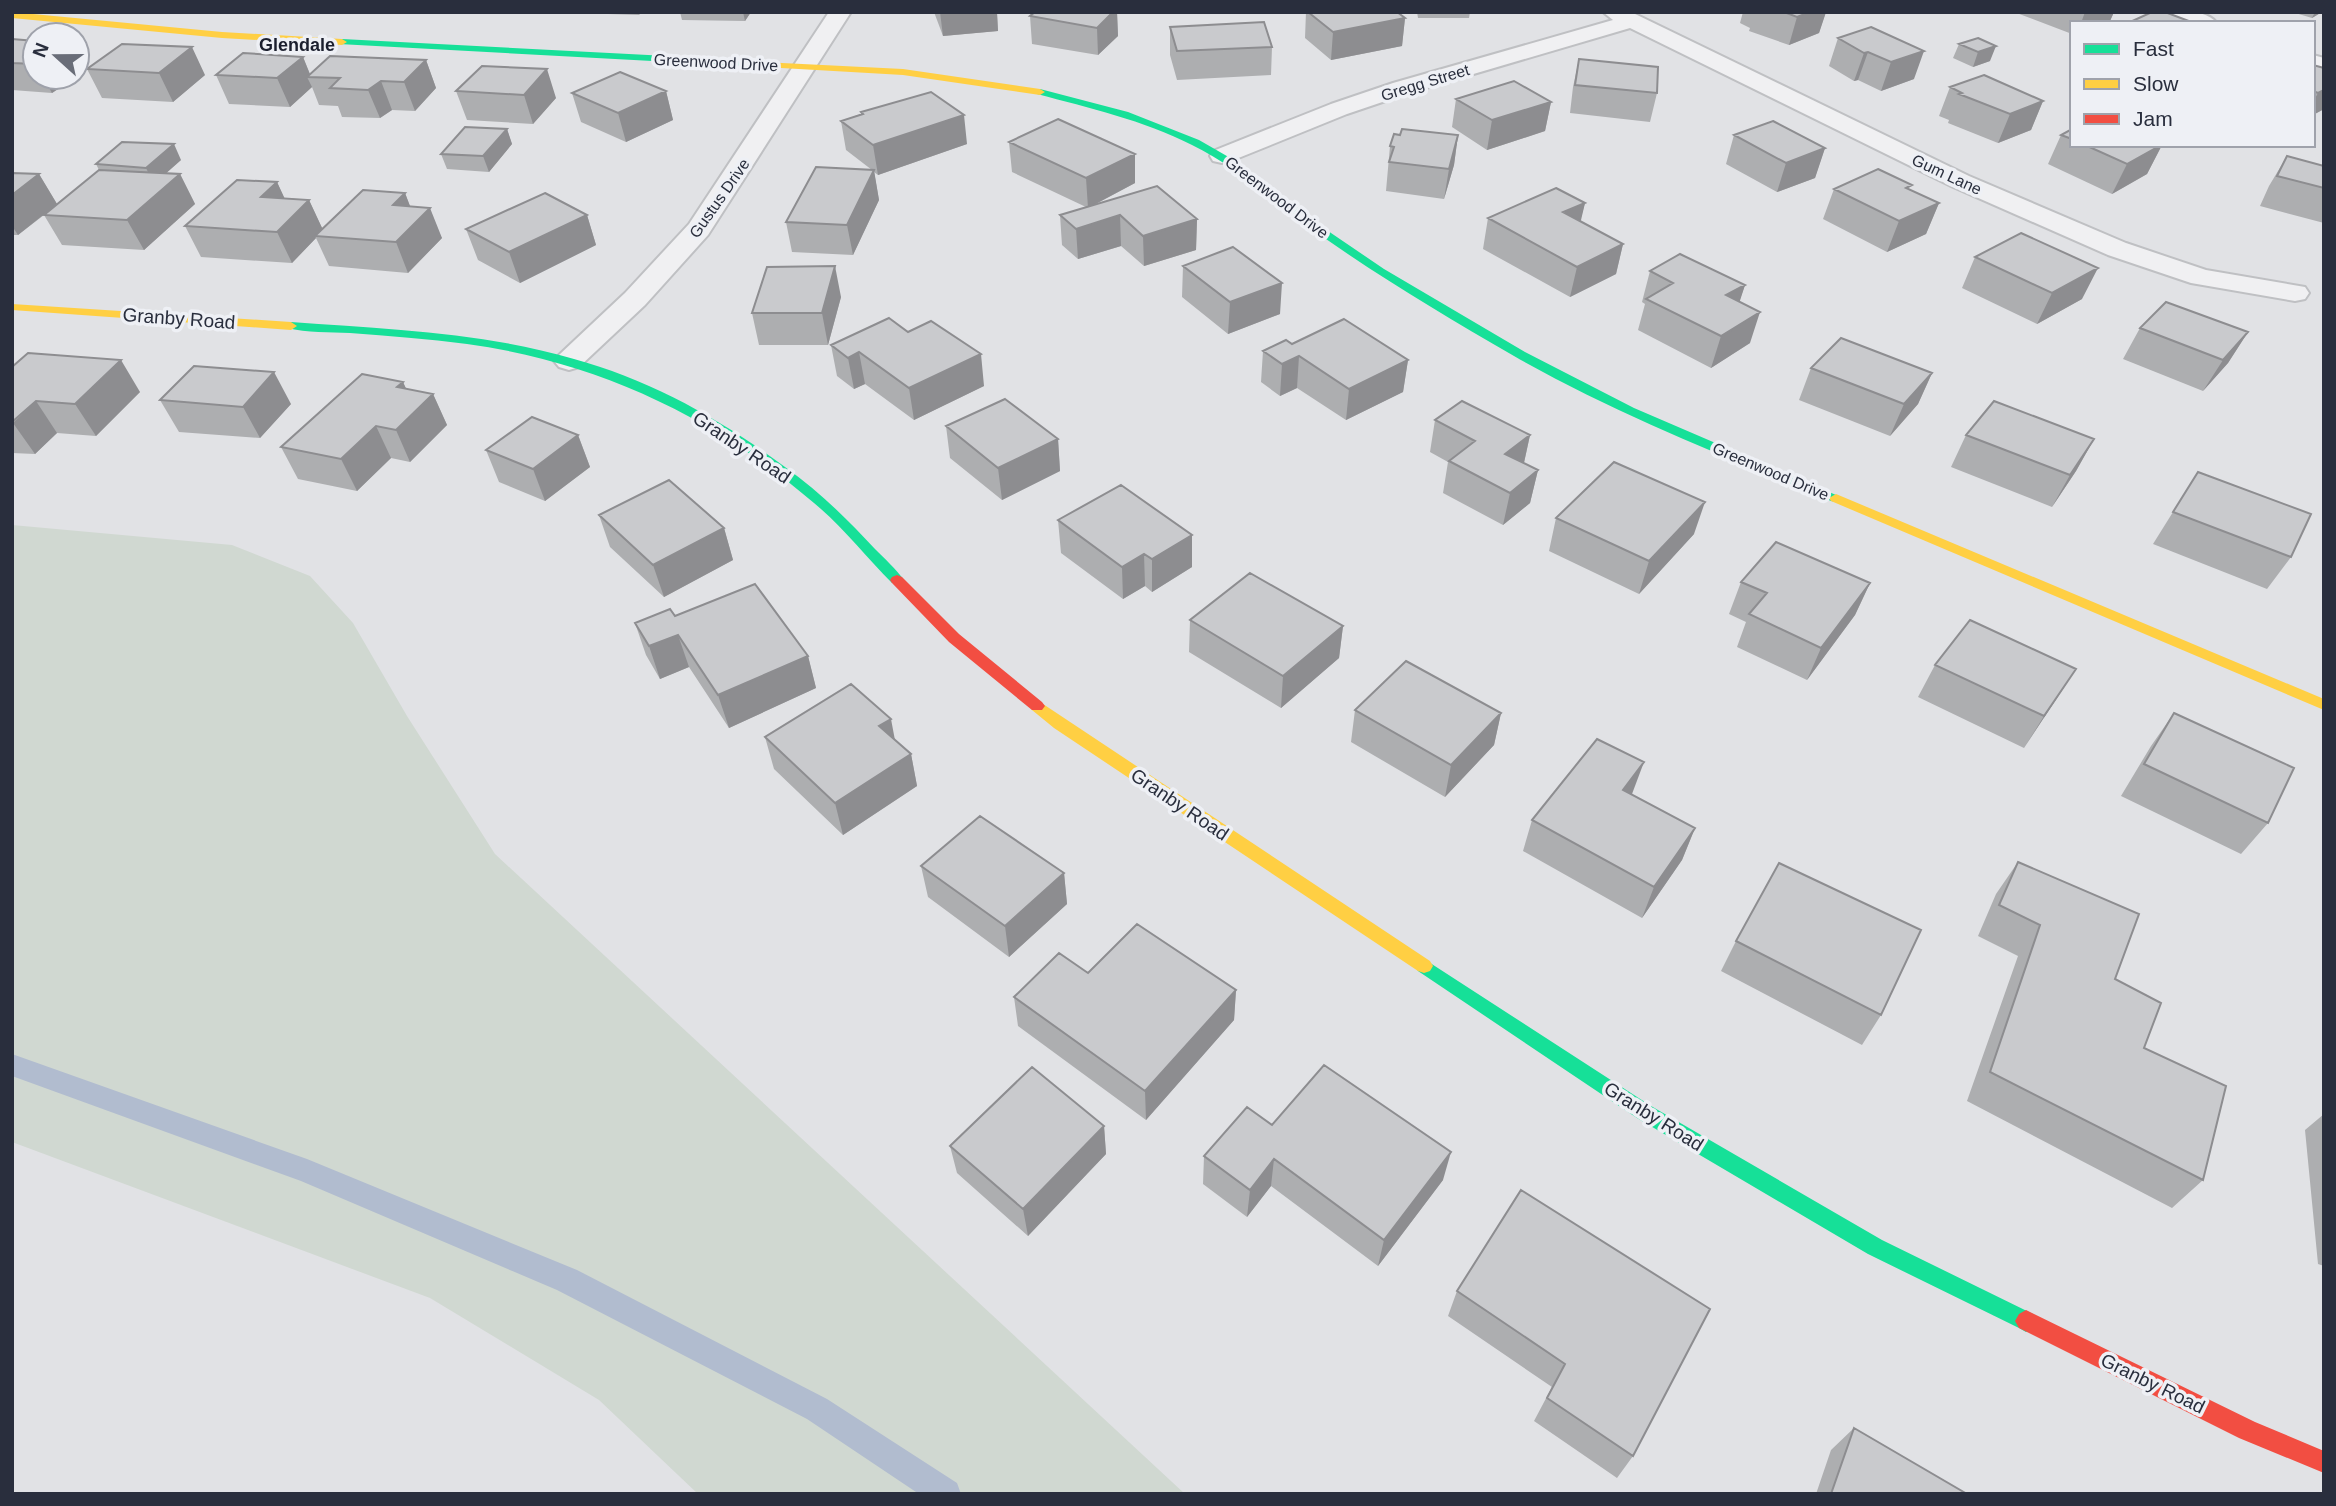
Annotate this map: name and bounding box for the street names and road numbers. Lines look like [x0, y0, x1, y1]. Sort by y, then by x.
street label: Greenwood Drive [653, 51, 779, 74]
street label: Gregg Street [1379, 61, 1472, 104]
street label: Gum Lane [1909, 151, 1984, 198]
street label: Greenwood Drive [1222, 153, 1332, 242]
street label: Gustus Drive [686, 155, 753, 241]
street label: Granby Road [122, 304, 236, 333]
street label: Granby Road [689, 407, 794, 488]
street label: Greenwood Drive [1710, 439, 1832, 504]
street label: Granby Road [1127, 764, 1232, 845]
street label: Granby Road [1600, 1078, 1707, 1155]
street label: Granby Road [2097, 1349, 2208, 1418]

